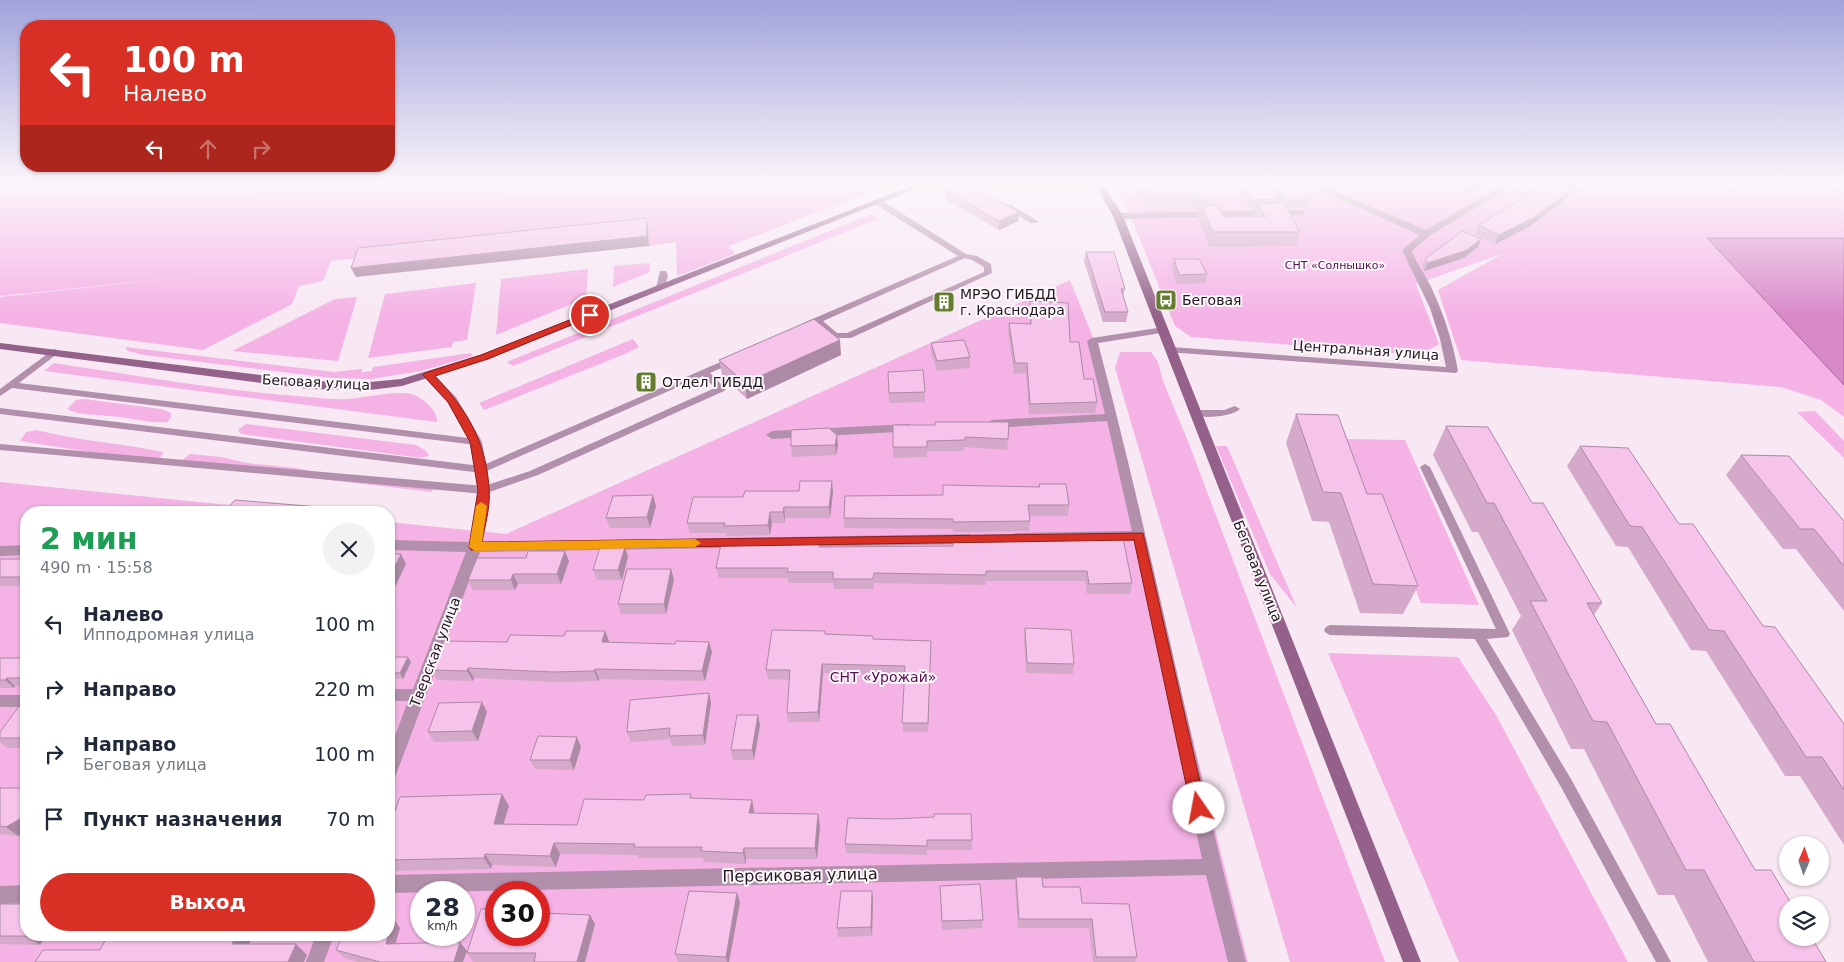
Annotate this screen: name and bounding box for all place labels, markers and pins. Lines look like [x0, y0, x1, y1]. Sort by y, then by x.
place label: МРЭО ГИБДД г. Краснодара [960, 286, 1065, 318]
bus stop icon: Беговая [1154, 288, 1178, 312]
building icon: МРЭО ГИБДД г. Краснодара [932, 290, 956, 314]
place label: Беговая [1182, 292, 1241, 308]
pin [569, 294, 611, 336]
building icon: Отдел ГИБДД [634, 370, 658, 394]
place label: Отдел ГИБДД [662, 374, 763, 390]

